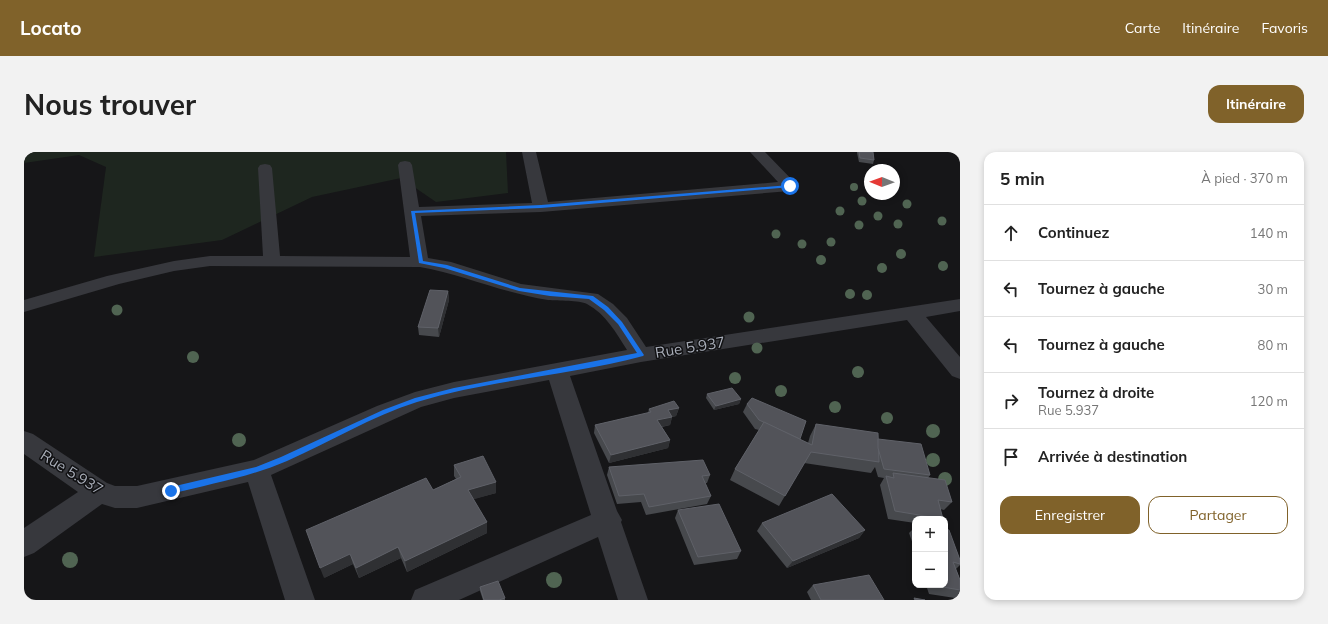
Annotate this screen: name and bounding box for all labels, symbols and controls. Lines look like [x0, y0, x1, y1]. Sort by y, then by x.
text: Locato [20, 16, 81, 40]
text: Carte [1125, 19, 1160, 37]
text: Itinéraire [1182, 19, 1239, 37]
text: Favoris [1261, 19, 1308, 37]
button: Itinéraire [1208, 85, 1304, 123]
text: Nous trouver [24, 87, 196, 122]
north arrow [864, 164, 900, 200]
text: 5 min [1000, 168, 1045, 189]
text: À pied · 370 m [1201, 170, 1288, 186]
route start [781, 177, 799, 195]
icon: ahead [1000, 222, 1022, 244]
text: Continuez [1038, 223, 1109, 242]
text: 140 m [1250, 225, 1288, 241]
icon: left [1000, 278, 1022, 300]
text: Tournez à gauche [1038, 279, 1165, 298]
text: 30 m [1258, 281, 1288, 297]
street label: Rue 5.937 [654, 332, 726, 362]
icon: left [1000, 334, 1022, 356]
text: Tournez à gauche [1038, 335, 1165, 354]
text: 80 m [1258, 337, 1288, 353]
text: Tournez à droite [1038, 383, 1154, 402]
icon: right [1000, 390, 1022, 412]
text: 120 m [1250, 393, 1288, 409]
text: Rue 5.937 [1038, 402, 1099, 418]
street label: Rue 5.937 [37, 445, 107, 499]
icon: arrive [1000, 446, 1022, 468]
text: Arrivée à destination [1038, 447, 1187, 466]
route end [162, 482, 180, 500]
button: Enregistrer [1000, 496, 1140, 534]
button: Partager [1148, 496, 1288, 534]
map controls [912, 516, 948, 588]
button: + [912, 516, 948, 552]
button: − [912, 552, 948, 588]

